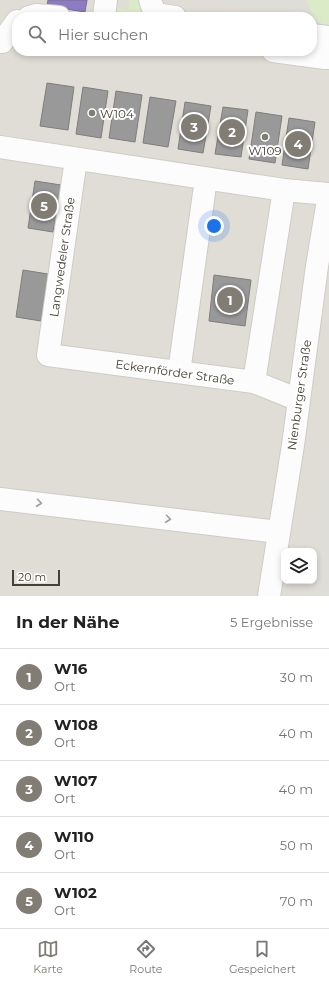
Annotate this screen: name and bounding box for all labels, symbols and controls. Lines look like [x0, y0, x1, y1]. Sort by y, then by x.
search box [12, 12, 317, 56]
icon: search [26, 23, 48, 45]
text: Hier suchen [58, 25, 148, 44]
place label: W104 [100, 106, 134, 121]
marker: W104 [87, 108, 97, 118]
pin: 3 [181, 112, 207, 142]
pin: 2 [219, 117, 245, 147]
pin: 4 [285, 129, 311, 159]
marker: W109 [260, 132, 270, 142]
place label: W109 [248, 143, 282, 158]
pin: 5 [31, 191, 57, 221]
street label: Langwedeler Straße [46, 196, 78, 318]
your location [204, 216, 224, 236]
pin: 1 [217, 285, 243, 315]
street label: Nienburger Straße [284, 339, 314, 451]
street label: Eckernförder Straße [115, 356, 235, 388]
one-way arrow [36, 498, 42, 507]
one-way arrow [165, 514, 171, 523]
map controls [281, 548, 317, 584]
button: layers [281, 548, 317, 584]
scale bar [12, 568, 60, 587]
text: 20 m [18, 570, 46, 584]
text: In der Nähe [16, 612, 120, 632]
text: 5 Ergebnisse [230, 614, 313, 630]
text: W16 [54, 659, 87, 678]
text: 1 [26, 669, 32, 685]
text: 30 m [280, 669, 313, 685]
text: Ort [54, 678, 76, 694]
text: W108 [54, 715, 98, 734]
text: 2 [25, 725, 33, 741]
text: 40 m [279, 725, 313, 741]
text: Ort [54, 734, 76, 750]
text: W107 [54, 771, 97, 790]
text: 3 [25, 781, 33, 797]
text: 40 m [279, 781, 313, 797]
text: Ort [54, 790, 76, 806]
text: W110 [54, 827, 94, 846]
text: 4 [25, 837, 33, 853]
text: 50 m [280, 837, 313, 853]
text: Ort [54, 846, 76, 862]
text: W102 [54, 883, 97, 902]
text: 5 [25, 893, 33, 909]
text: 70 m [280, 893, 313, 909]
text: Ort [54, 902, 76, 918]
tab: Karte [33, 938, 63, 976]
tab: Route [129, 938, 162, 976]
tab: Gespeichert [229, 938, 296, 976]

